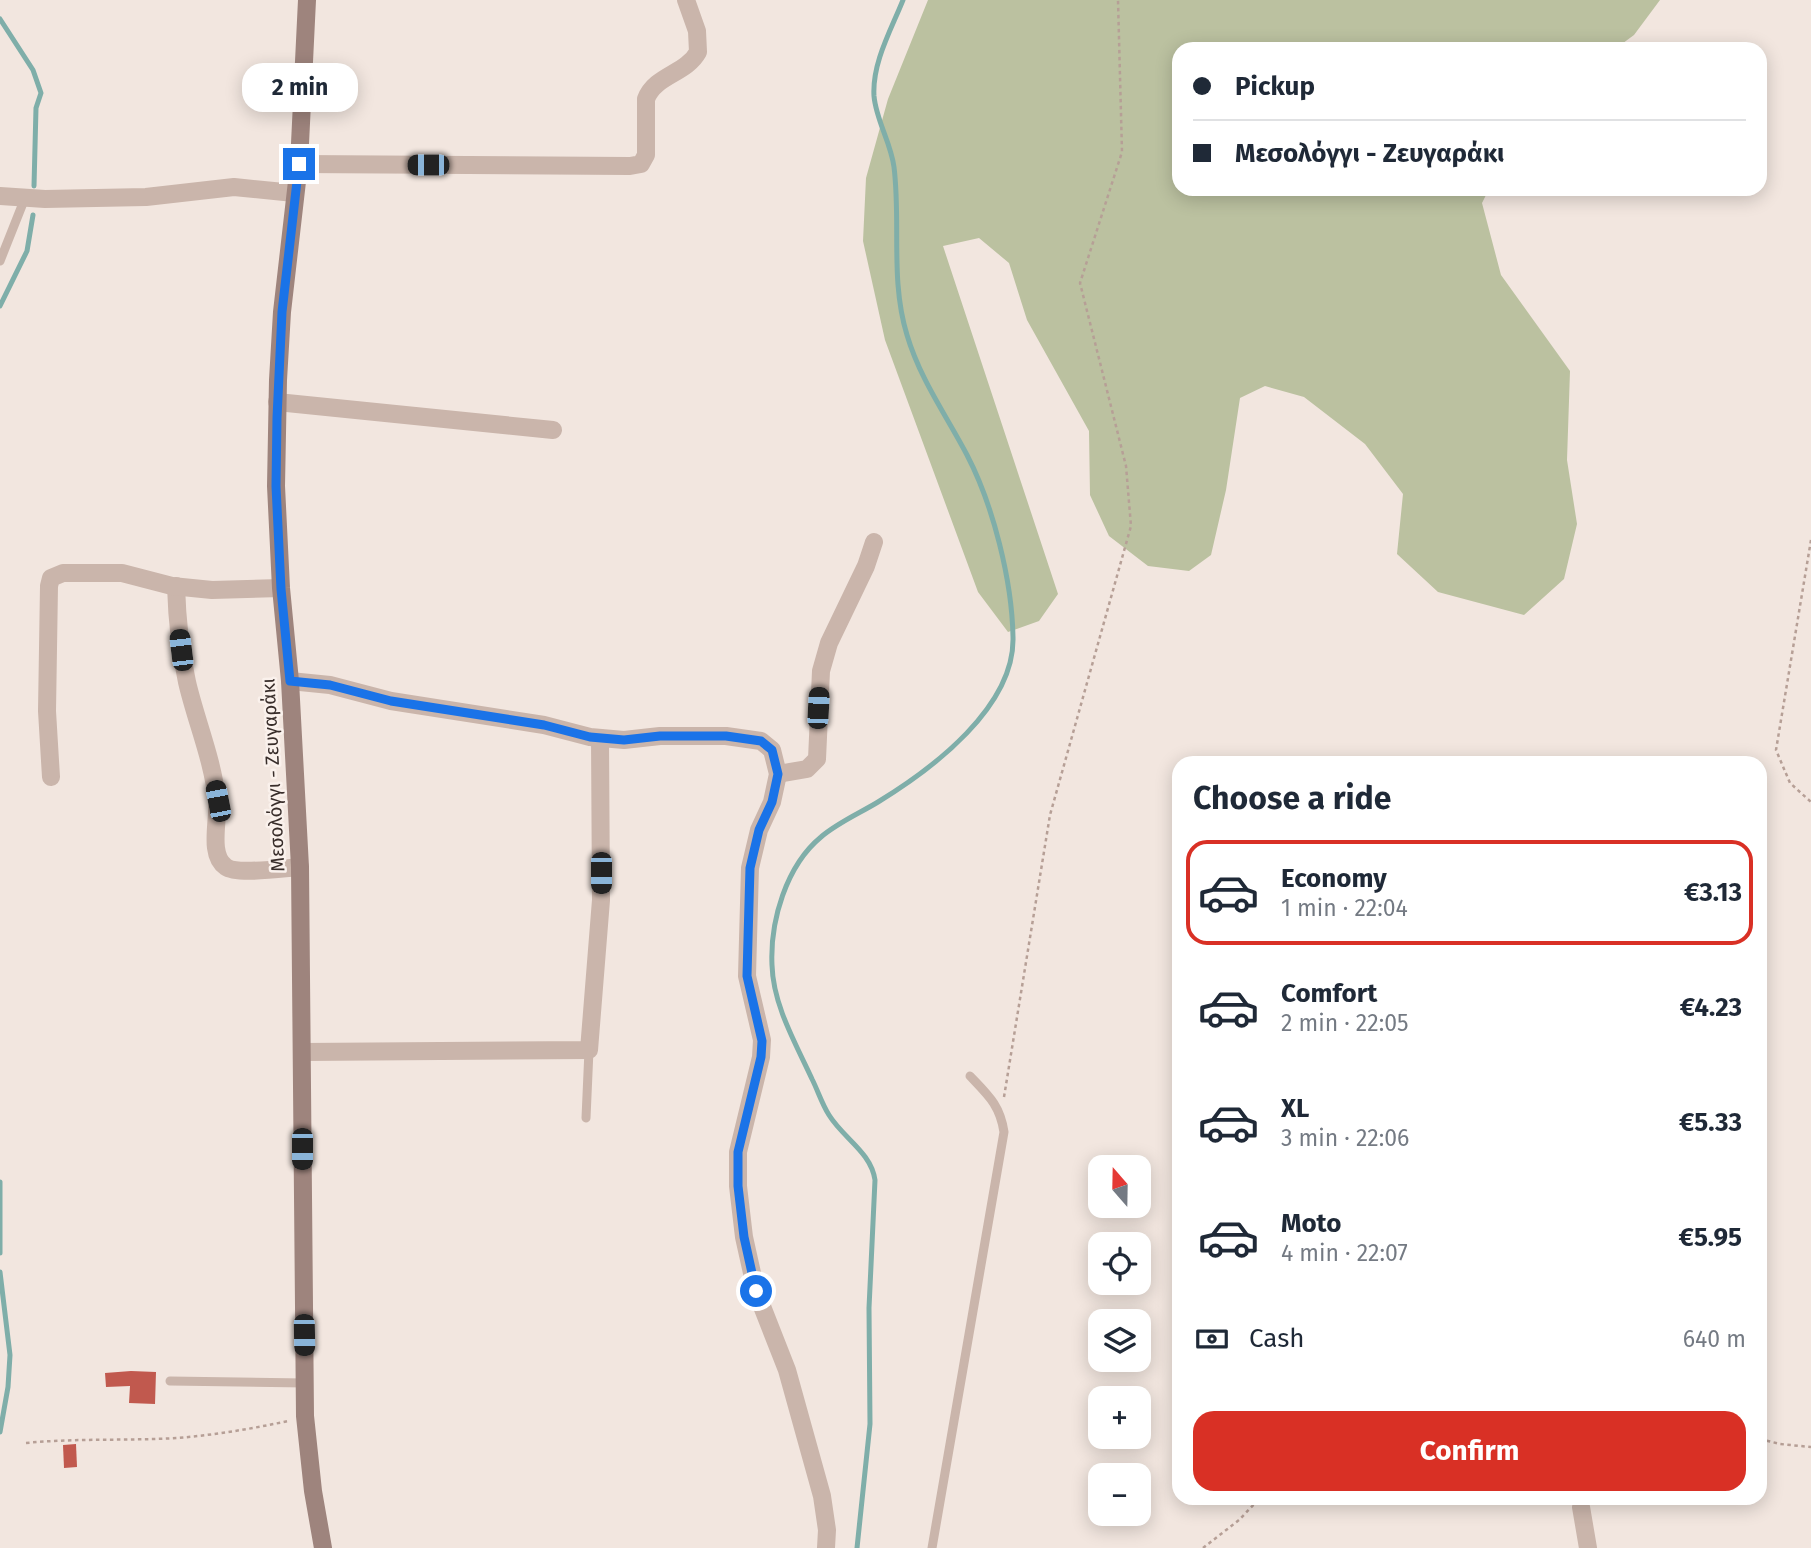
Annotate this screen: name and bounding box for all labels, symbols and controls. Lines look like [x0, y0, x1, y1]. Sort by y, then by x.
callout: 2 min [241, 62, 357, 111]
text: Pickup [1235, 71, 1315, 102]
text: 2 min [272, 73, 328, 101]
text: Μεσολόγγι - Ζευγαράκι [1235, 138, 1504, 169]
route end [283, 148, 315, 180]
car [408, 155, 450, 176]
car [169, 628, 194, 672]
street label: Μεσολόγγι - Ζευγαράκι [256, 678, 290, 872]
car [807, 686, 830, 730]
car [204, 778, 233, 824]
text: Choose a ride [1193, 779, 1391, 817]
car [591, 852, 612, 894]
icon: car [1197, 861, 1260, 924]
text: Economy [1281, 863, 1387, 894]
text: €3.13 [1684, 877, 1742, 908]
text: 1 min · 22:04 [1281, 894, 1408, 922]
icon: car [1197, 976, 1260, 1039]
text: Comfort [1281, 978, 1377, 1009]
text: €4.23 [1680, 992, 1742, 1023]
text: 2 min · 22:05 [1281, 1009, 1409, 1037]
icon: car [1197, 1091, 1260, 1154]
text: XL [1281, 1093, 1309, 1124]
text: €5.33 [1679, 1107, 1742, 1138]
text: 3 min · 22:06 [1281, 1124, 1409, 1152]
car [292, 1128, 313, 1170]
north arrow [1088, 1155, 1152, 1218]
map controls [1088, 1155, 1151, 1526]
icon: car [1197, 1206, 1260, 1269]
text: Moto [1281, 1208, 1341, 1239]
text: €5.95 [1679, 1222, 1742, 1253]
button: locate [1088, 1232, 1151, 1295]
text: 4 min · 22:07 [1281, 1239, 1408, 1267]
route start [740, 1275, 772, 1307]
button: layers [1088, 1309, 1151, 1372]
car [294, 1314, 315, 1356]
icon: cash [1193, 1320, 1231, 1358]
text: Cash [1249, 1323, 1305, 1354]
text: 640 m [1683, 1325, 1746, 1353]
button: + [1088, 1386, 1151, 1449]
button: Confirm [1193, 1411, 1746, 1491]
button: − [1088, 1463, 1151, 1526]

